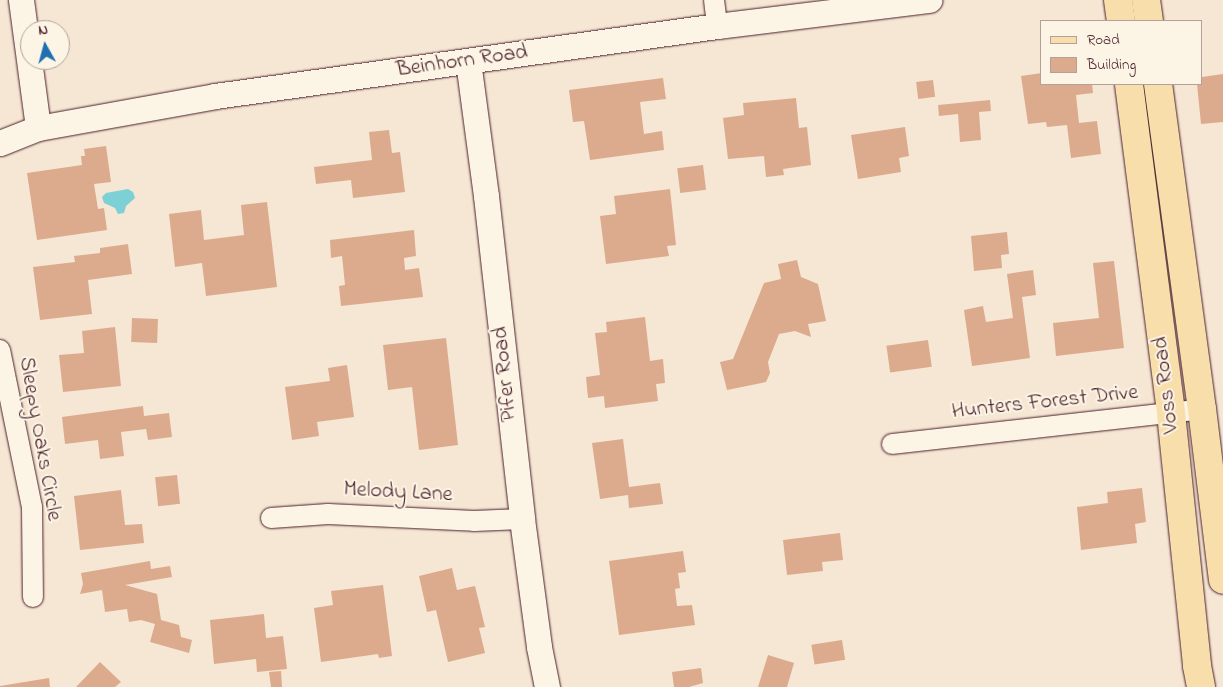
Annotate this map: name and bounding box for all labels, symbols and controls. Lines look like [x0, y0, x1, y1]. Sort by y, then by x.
north arrow [20, 20, 70, 70]
text: N [37, 20, 49, 42]
legend [1040, 20, 1203, 85]
text: Road [1087, 29, 1120, 51]
street label: Beinhorn Road [395, 40, 529, 84]
text: Building [1087, 54, 1136, 76]
street label: Pifer Road [488, 325, 524, 423]
street label: Voss Road [1148, 335, 1186, 435]
street label: Sleepy Oaks Circle [12, 355, 66, 523]
street label: Hunters Forest Drive [950, 380, 1140, 426]
street label: Melody Lane [343, 477, 453, 509]

